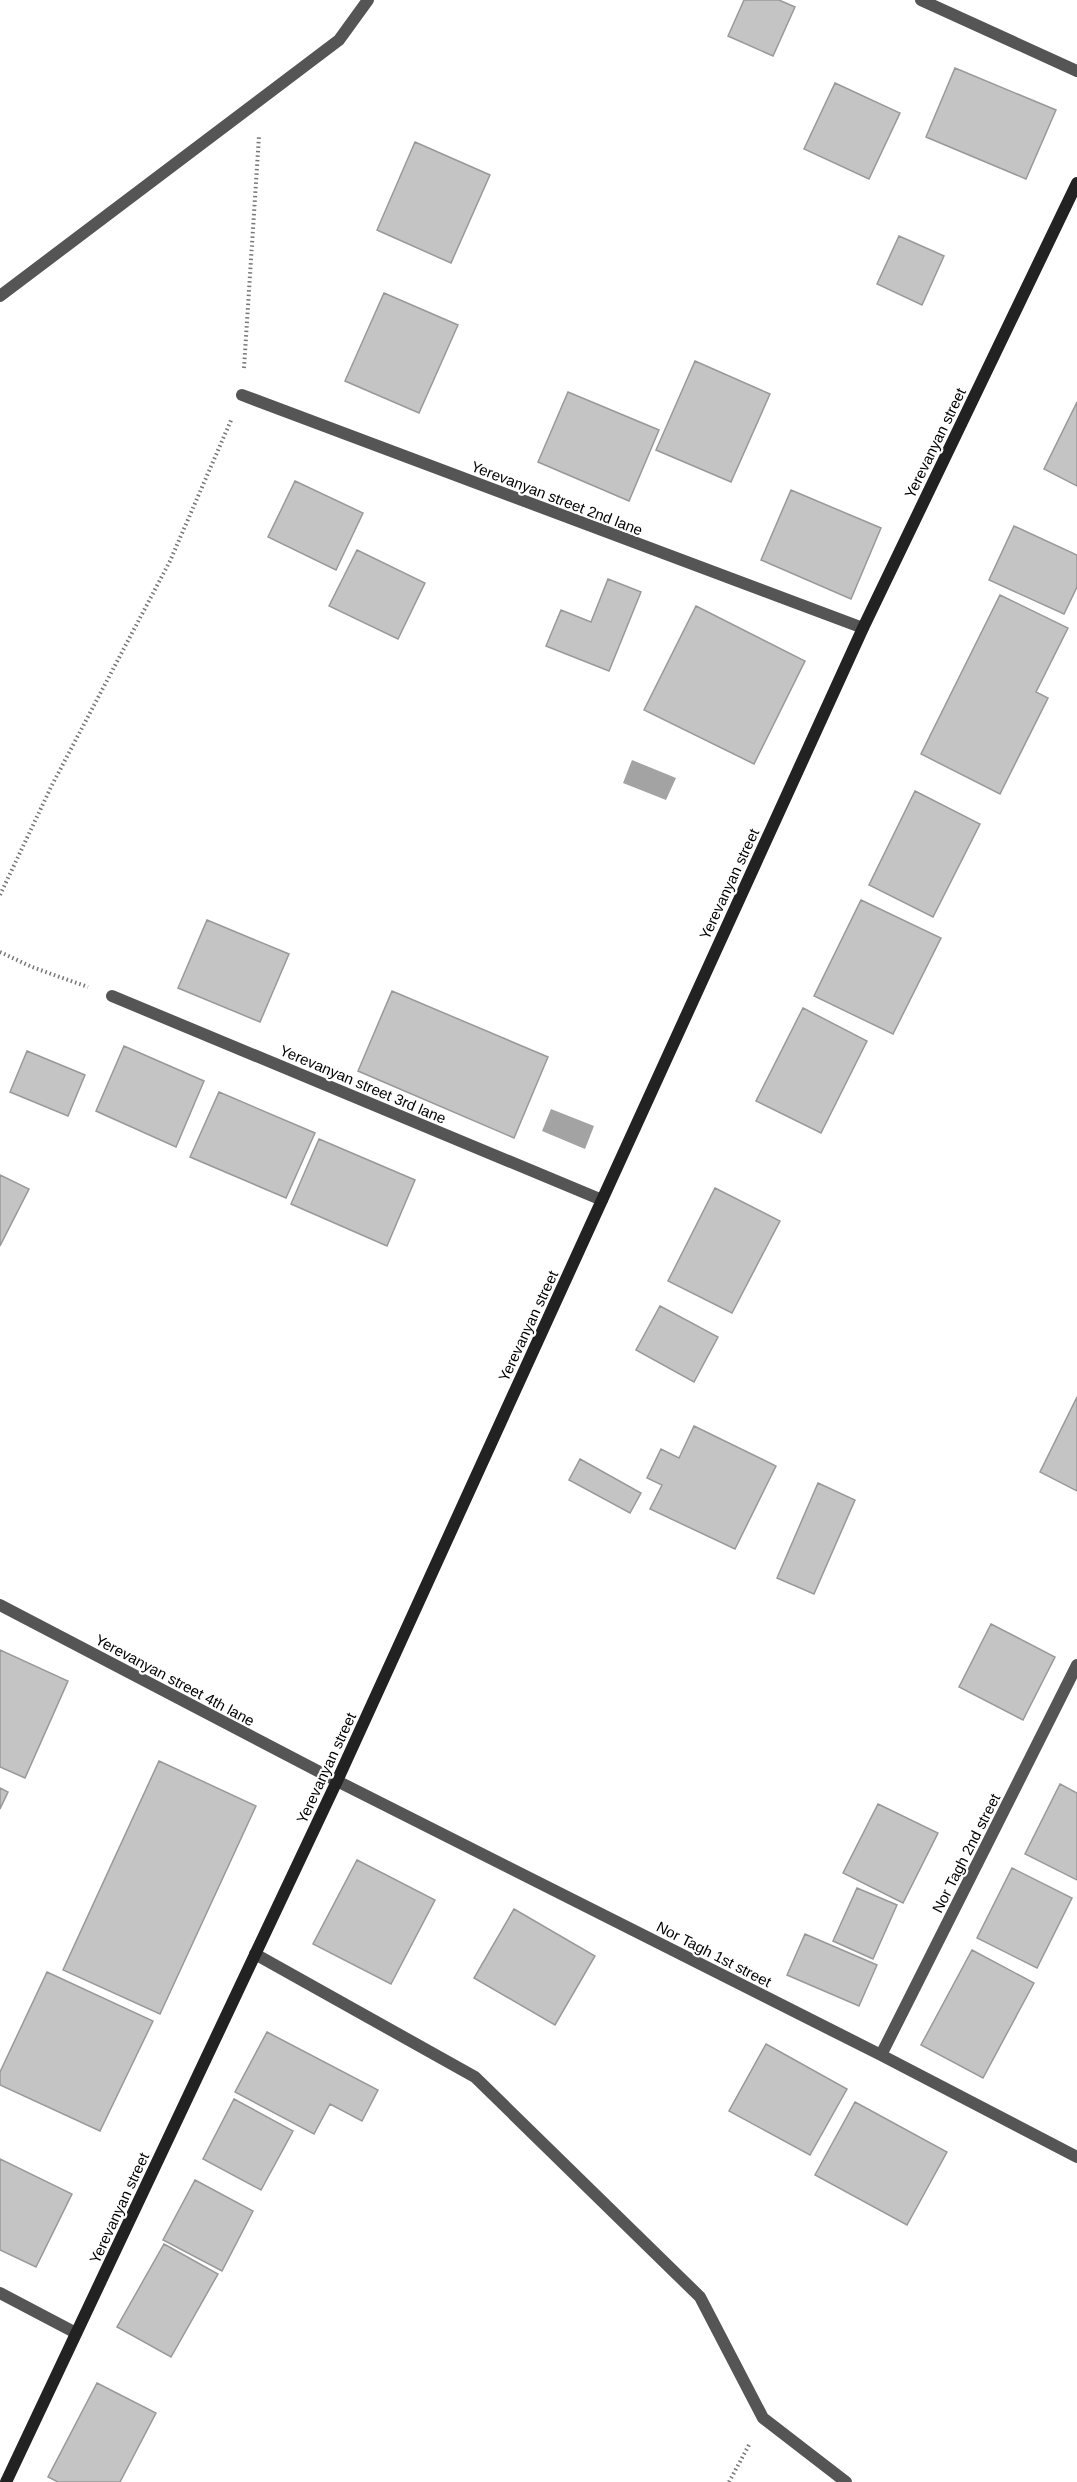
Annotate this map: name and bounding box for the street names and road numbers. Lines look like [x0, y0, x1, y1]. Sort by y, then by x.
street label: Yerevanyan street [901, 384, 969, 501]
street label: Yerevanyan street 2nd lane [469, 457, 645, 539]
street label: Yerevanyan street [696, 825, 762, 942]
street label: Yerevanyan street 3rd lane [277, 1041, 449, 1127]
street label: Yerevanyan street [495, 1267, 561, 1384]
street label: Yerevanyan street 4th lane [92, 1631, 258, 1729]
street label: Yerevanyan street [293, 1709, 359, 1826]
street label: Nor Tagh 2nd street [929, 1790, 1004, 1915]
street label: Nor Tagh 1st street [654, 1918, 775, 1991]
street label: Yerevanyan street [86, 2149, 152, 2266]

